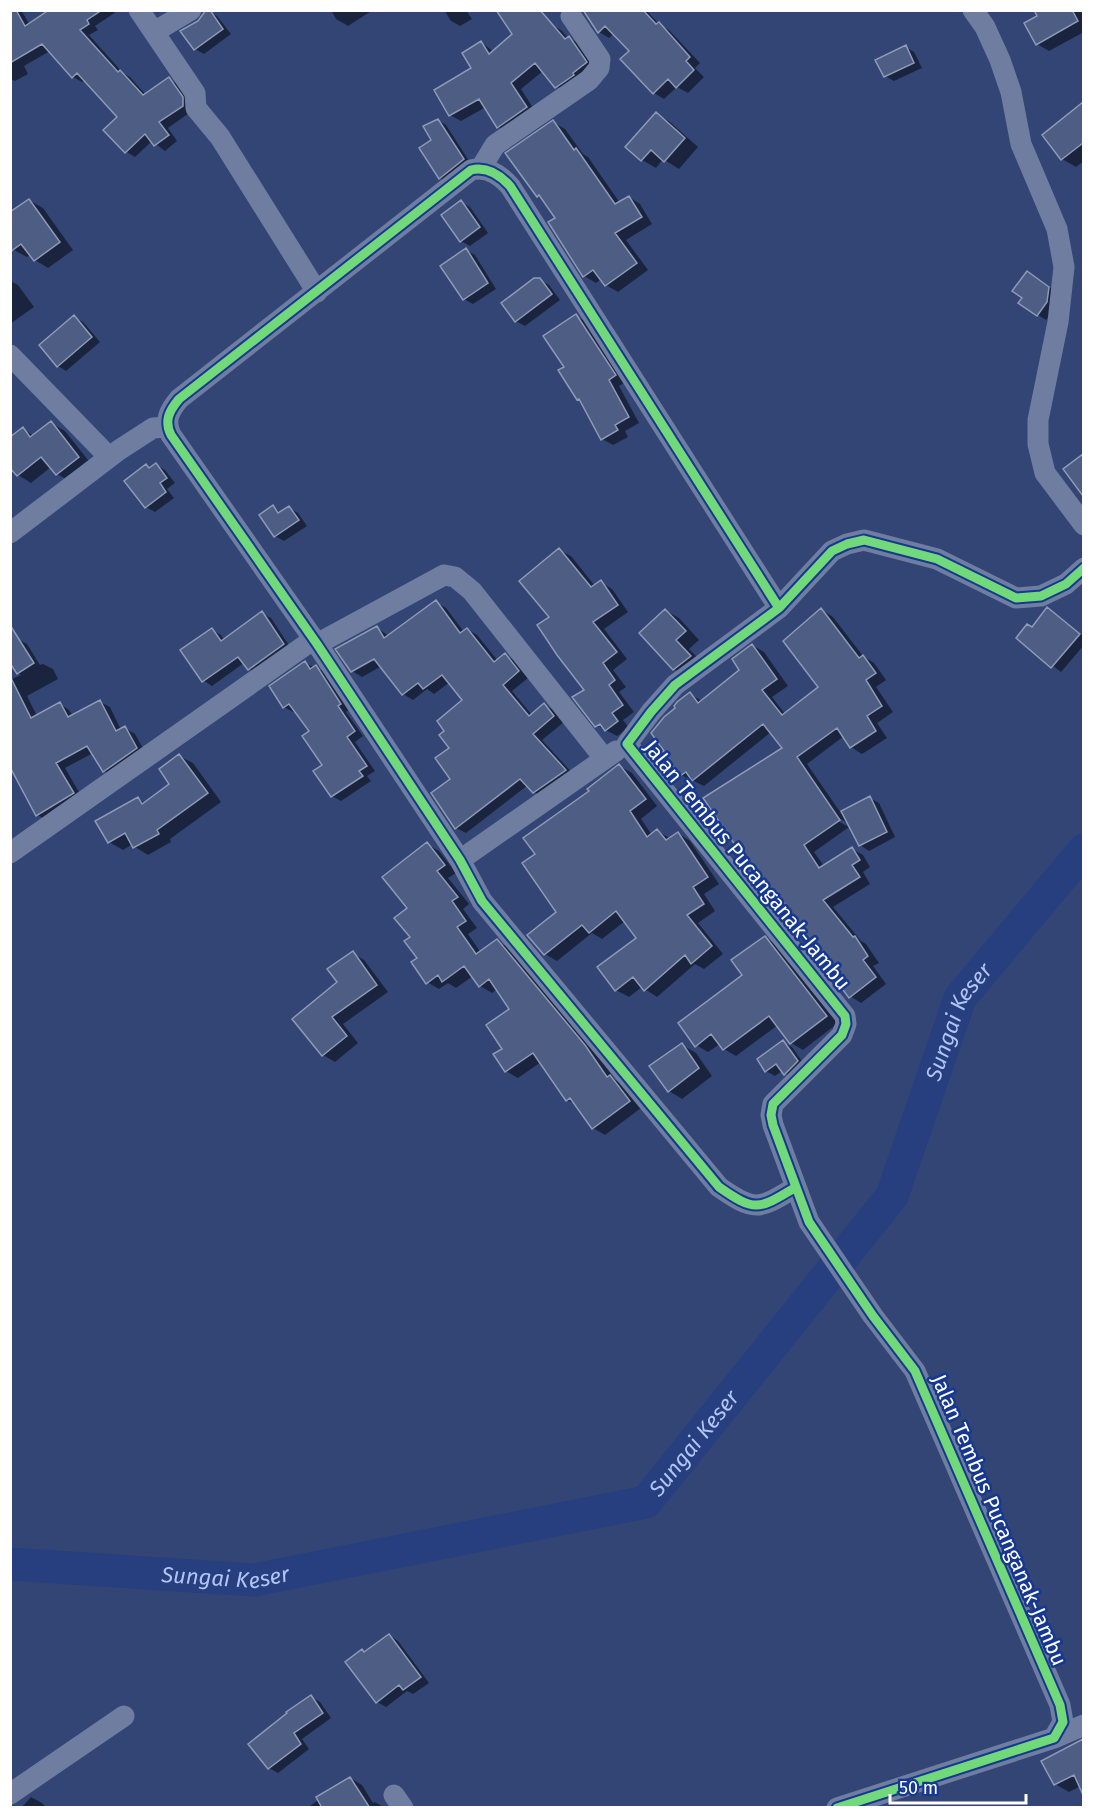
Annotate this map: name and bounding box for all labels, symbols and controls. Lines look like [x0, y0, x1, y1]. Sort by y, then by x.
street label: Jalan Tembus Pucanganak-Jambu [638, 735, 856, 995]
water label: Sungai Keser [919, 957, 998, 1085]
street label: Jalan Tembus Pucanganak-Jambu [926, 1370, 1072, 1670]
water label: Sungai Keser [642, 1384, 745, 1502]
water label: Sungai Keser [160, 1560, 292, 1594]
scale bar [890, 1767, 1026, 1805]
text: 50 m [899, 1777, 938, 1799]

